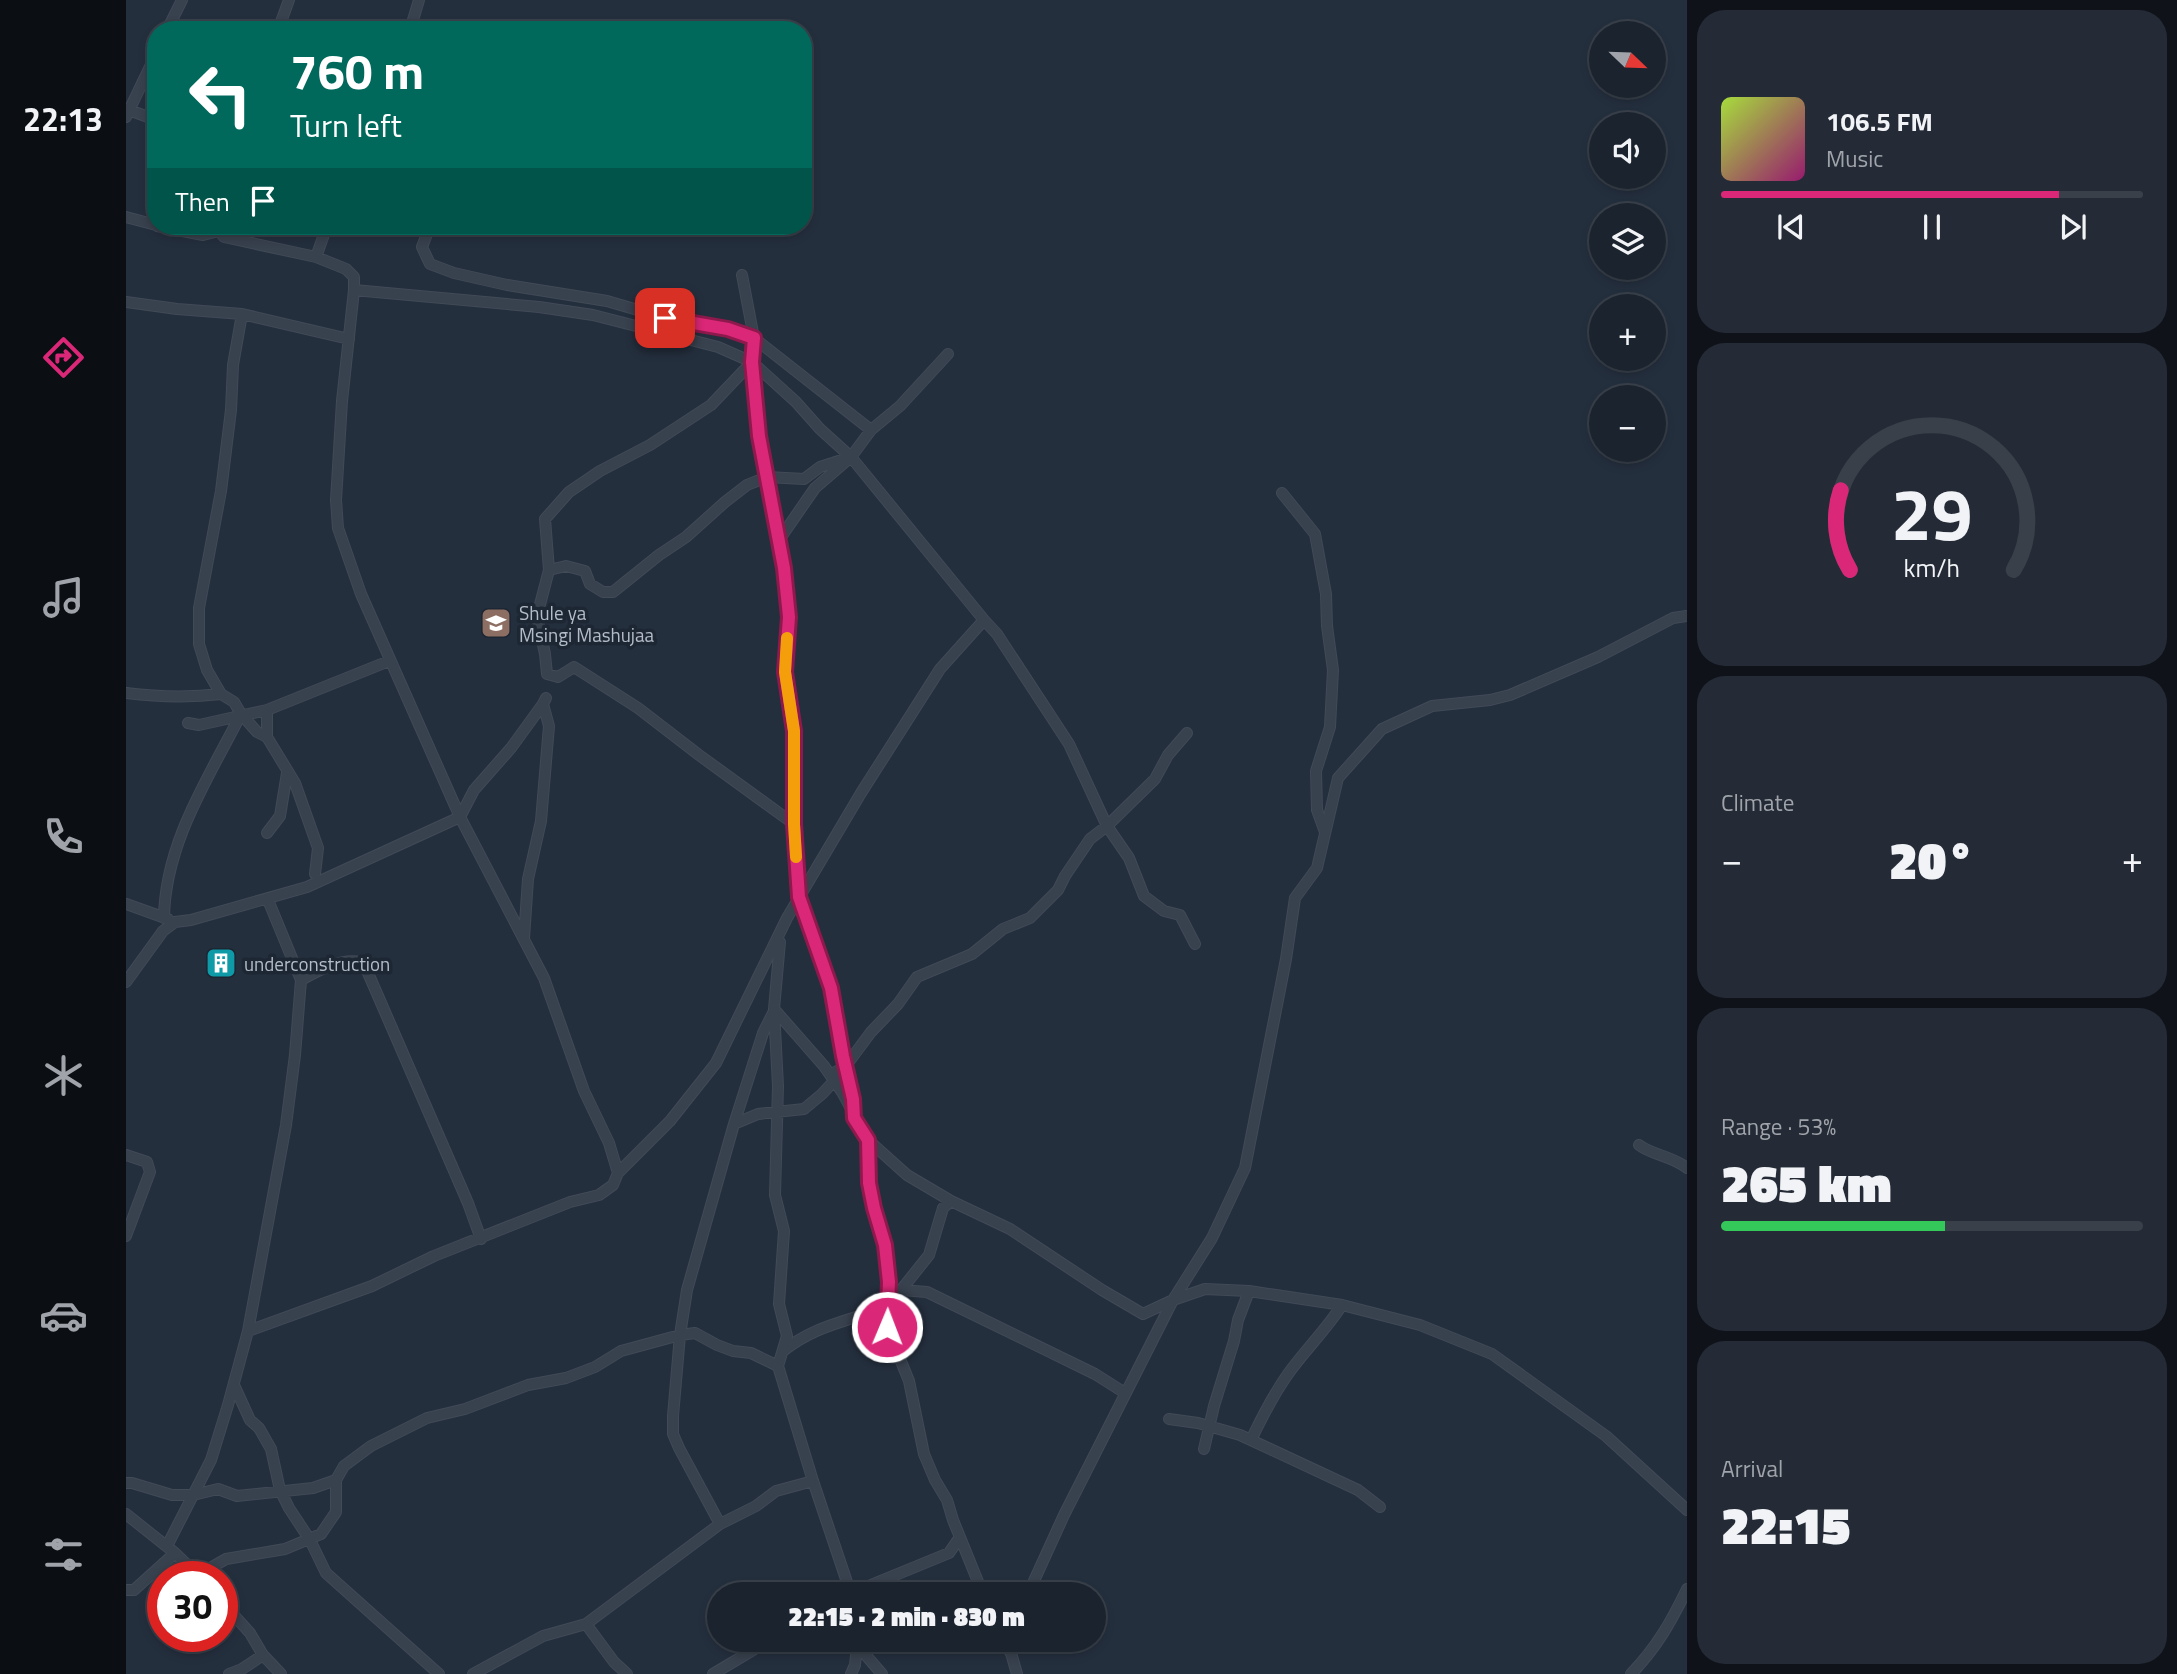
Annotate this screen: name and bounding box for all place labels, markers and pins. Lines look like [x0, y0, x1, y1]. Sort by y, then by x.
pin [635, 288, 695, 348]
place label: Shule ya Msingi Mashujaa [519, 598, 655, 649]
school or university icon: Shule ya Msingi Mashujaa [479, 606, 513, 640]
building icon: underconstruction [204, 946, 238, 980]
place label: underconstruction [244, 949, 390, 978]

